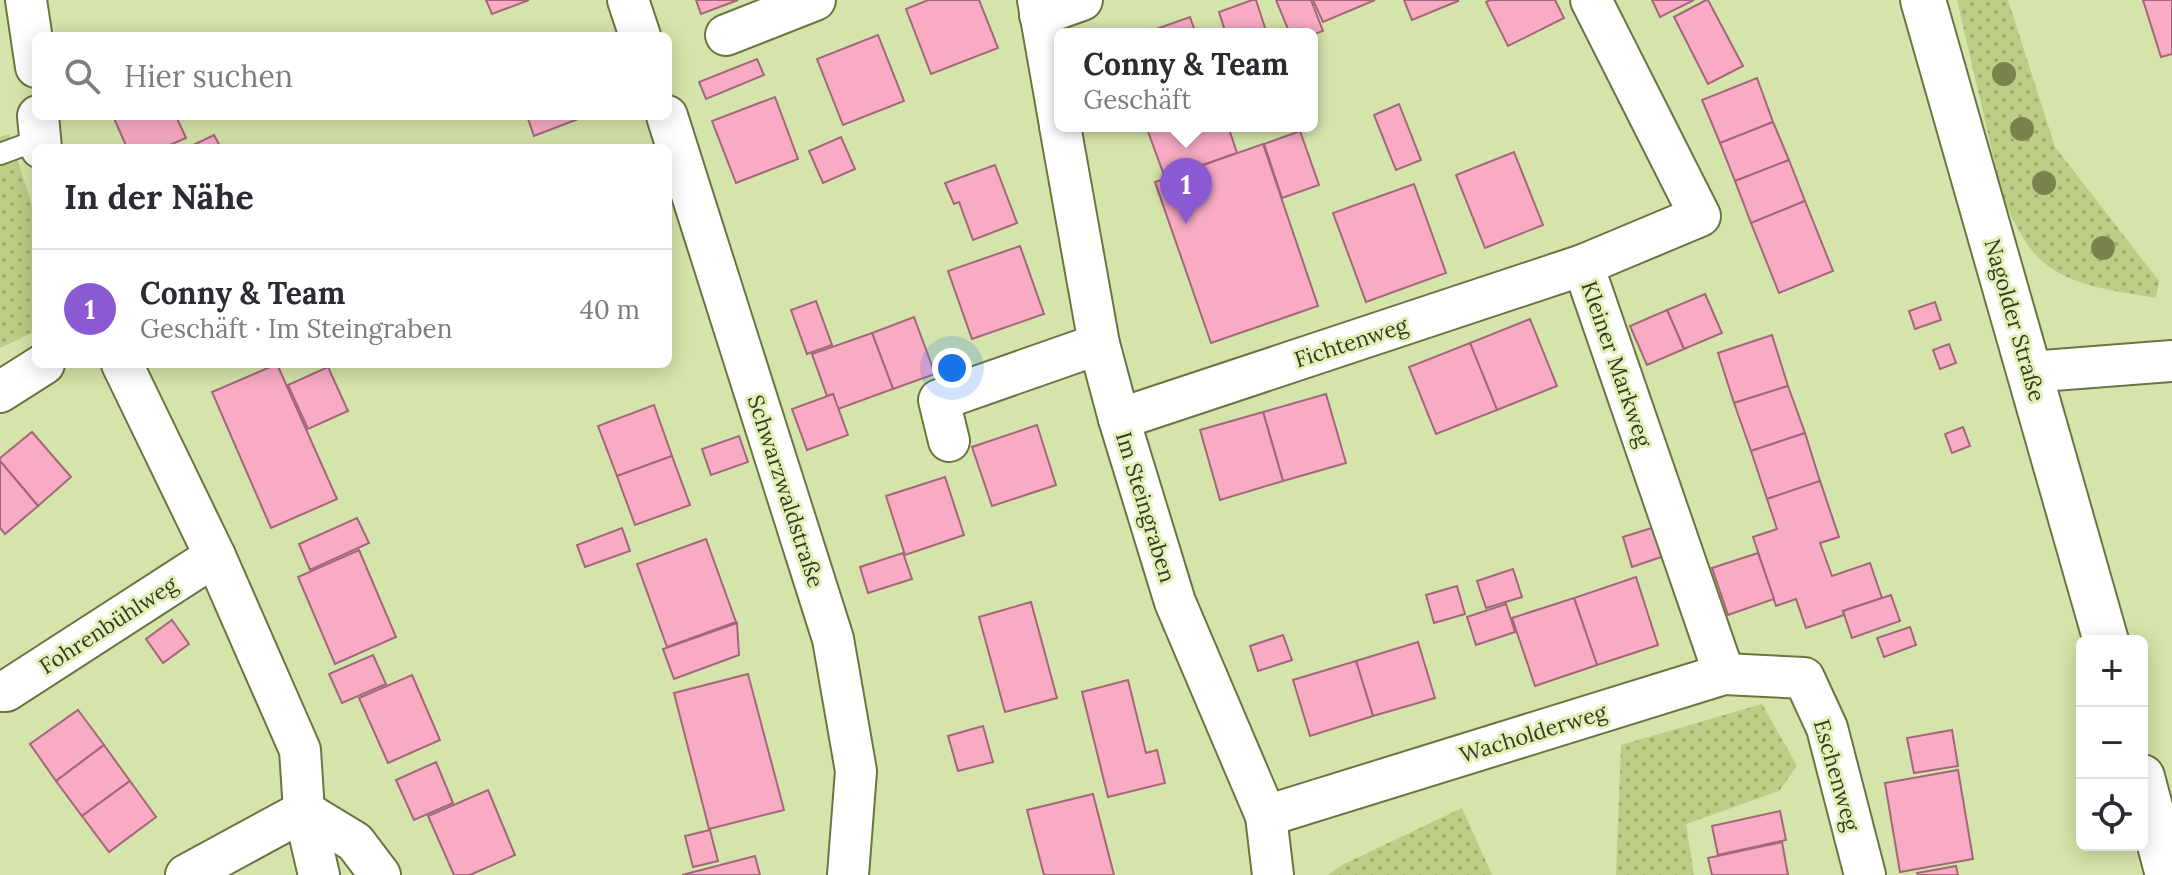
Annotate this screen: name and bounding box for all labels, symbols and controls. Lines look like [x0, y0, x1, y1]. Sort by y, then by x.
popup [1054, 28, 1318, 132]
search box [32, 32, 672, 120]
text: Conny & Team [1083, 45, 1289, 83]
icon: search [60, 54, 104, 98]
text: Hier suchen [124, 57, 293, 95]
text: Geschäft [1083, 83, 1191, 116]
pin: 1 [1160, 158, 1212, 224]
text: In der Nähe [64, 175, 254, 218]
street label: Nagolder Straße [1978, 235, 2052, 405]
text: Conny & Team [140, 274, 345, 312]
street label: Kleiner Markweg [1575, 277, 1659, 452]
text: 1 [85, 293, 95, 326]
text: 40 m [580, 293, 640, 326]
street label: Fichtenweg [1291, 310, 1412, 373]
text: Geschäft · Im Steingraben [140, 312, 452, 345]
your location [932, 348, 972, 388]
street label: Schwarzwaldstraße [742, 391, 830, 591]
street label: Im Steingraben [1110, 428, 1182, 586]
street label: Fohrenbühlweg [34, 570, 183, 680]
map controls [2076, 635, 2148, 851]
button: + [2076, 635, 2148, 707]
street label: Wacholderweg [1456, 697, 1611, 769]
button: − [2076, 707, 2148, 779]
street label: Eschenweg [1808, 716, 1867, 835]
button: locate [2076, 779, 2148, 851]

